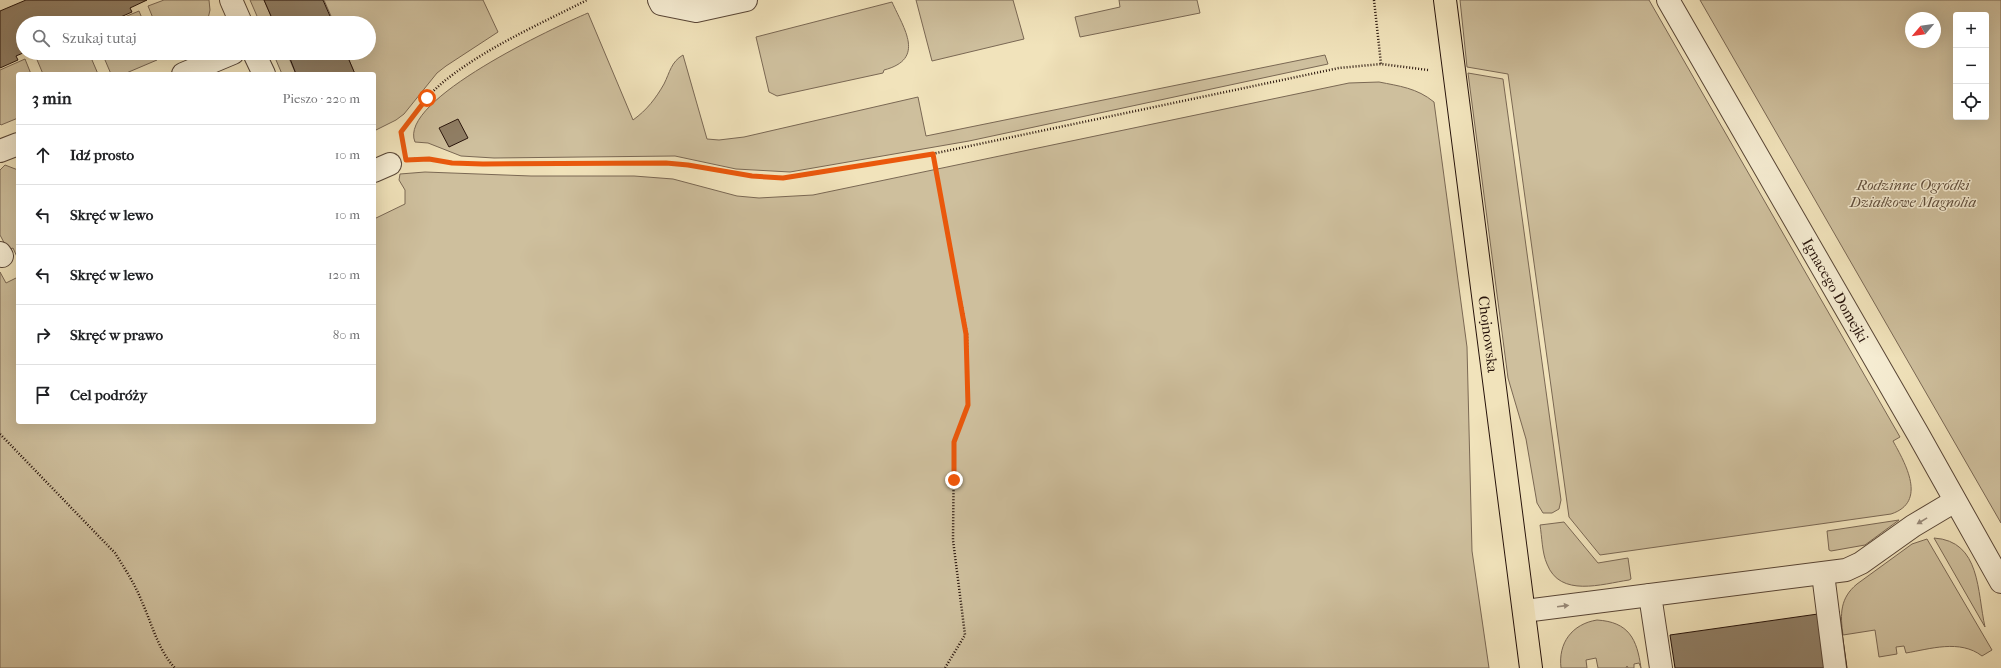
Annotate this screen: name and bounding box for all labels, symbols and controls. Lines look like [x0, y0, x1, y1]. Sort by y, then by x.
north arrow [1905, 12, 1941, 48]
map controls [1953, 12, 1989, 120]
button: + [1953, 12, 1989, 48]
search box [16, 16, 376, 60]
icon: search [30, 27, 52, 49]
text: Szukaj tutaj [62, 29, 136, 47]
button: − [1953, 48, 1989, 84]
button: locate [1953, 84, 1989, 120]
text: 3 min [32, 88, 72, 108]
route start [418, 89, 436, 107]
text: Pieszo · 220 m [283, 91, 360, 106]
icon: ahead [32, 144, 54, 166]
text: Idź prosto [70, 146, 134, 164]
text: 10 m [335, 147, 360, 162]
park label: Rodzinne Ogródki Działkowe Magnolia [1849, 176, 1976, 211]
icon: left [32, 204, 54, 226]
text: Skręć w lewo [70, 206, 153, 224]
text: 10 m [335, 207, 360, 222]
street label: Ignacego Domejki [1798, 235, 1873, 346]
icon: left [32, 264, 54, 286]
text: Skręć w lewo [70, 266, 153, 284]
text: 120 m [328, 267, 360, 282]
street label: Chojnowska [1474, 295, 1502, 375]
icon: right [32, 324, 54, 346]
text: Skręć w prawo [70, 326, 163, 344]
text: 80 m [333, 327, 360, 342]
icon: arrive [32, 384, 54, 406]
text: Cel podróży [70, 386, 147, 404]
route end [945, 471, 963, 489]
one-way arrow [1916, 518, 1928, 525]
one-way arrow [1557, 603, 1569, 609]

